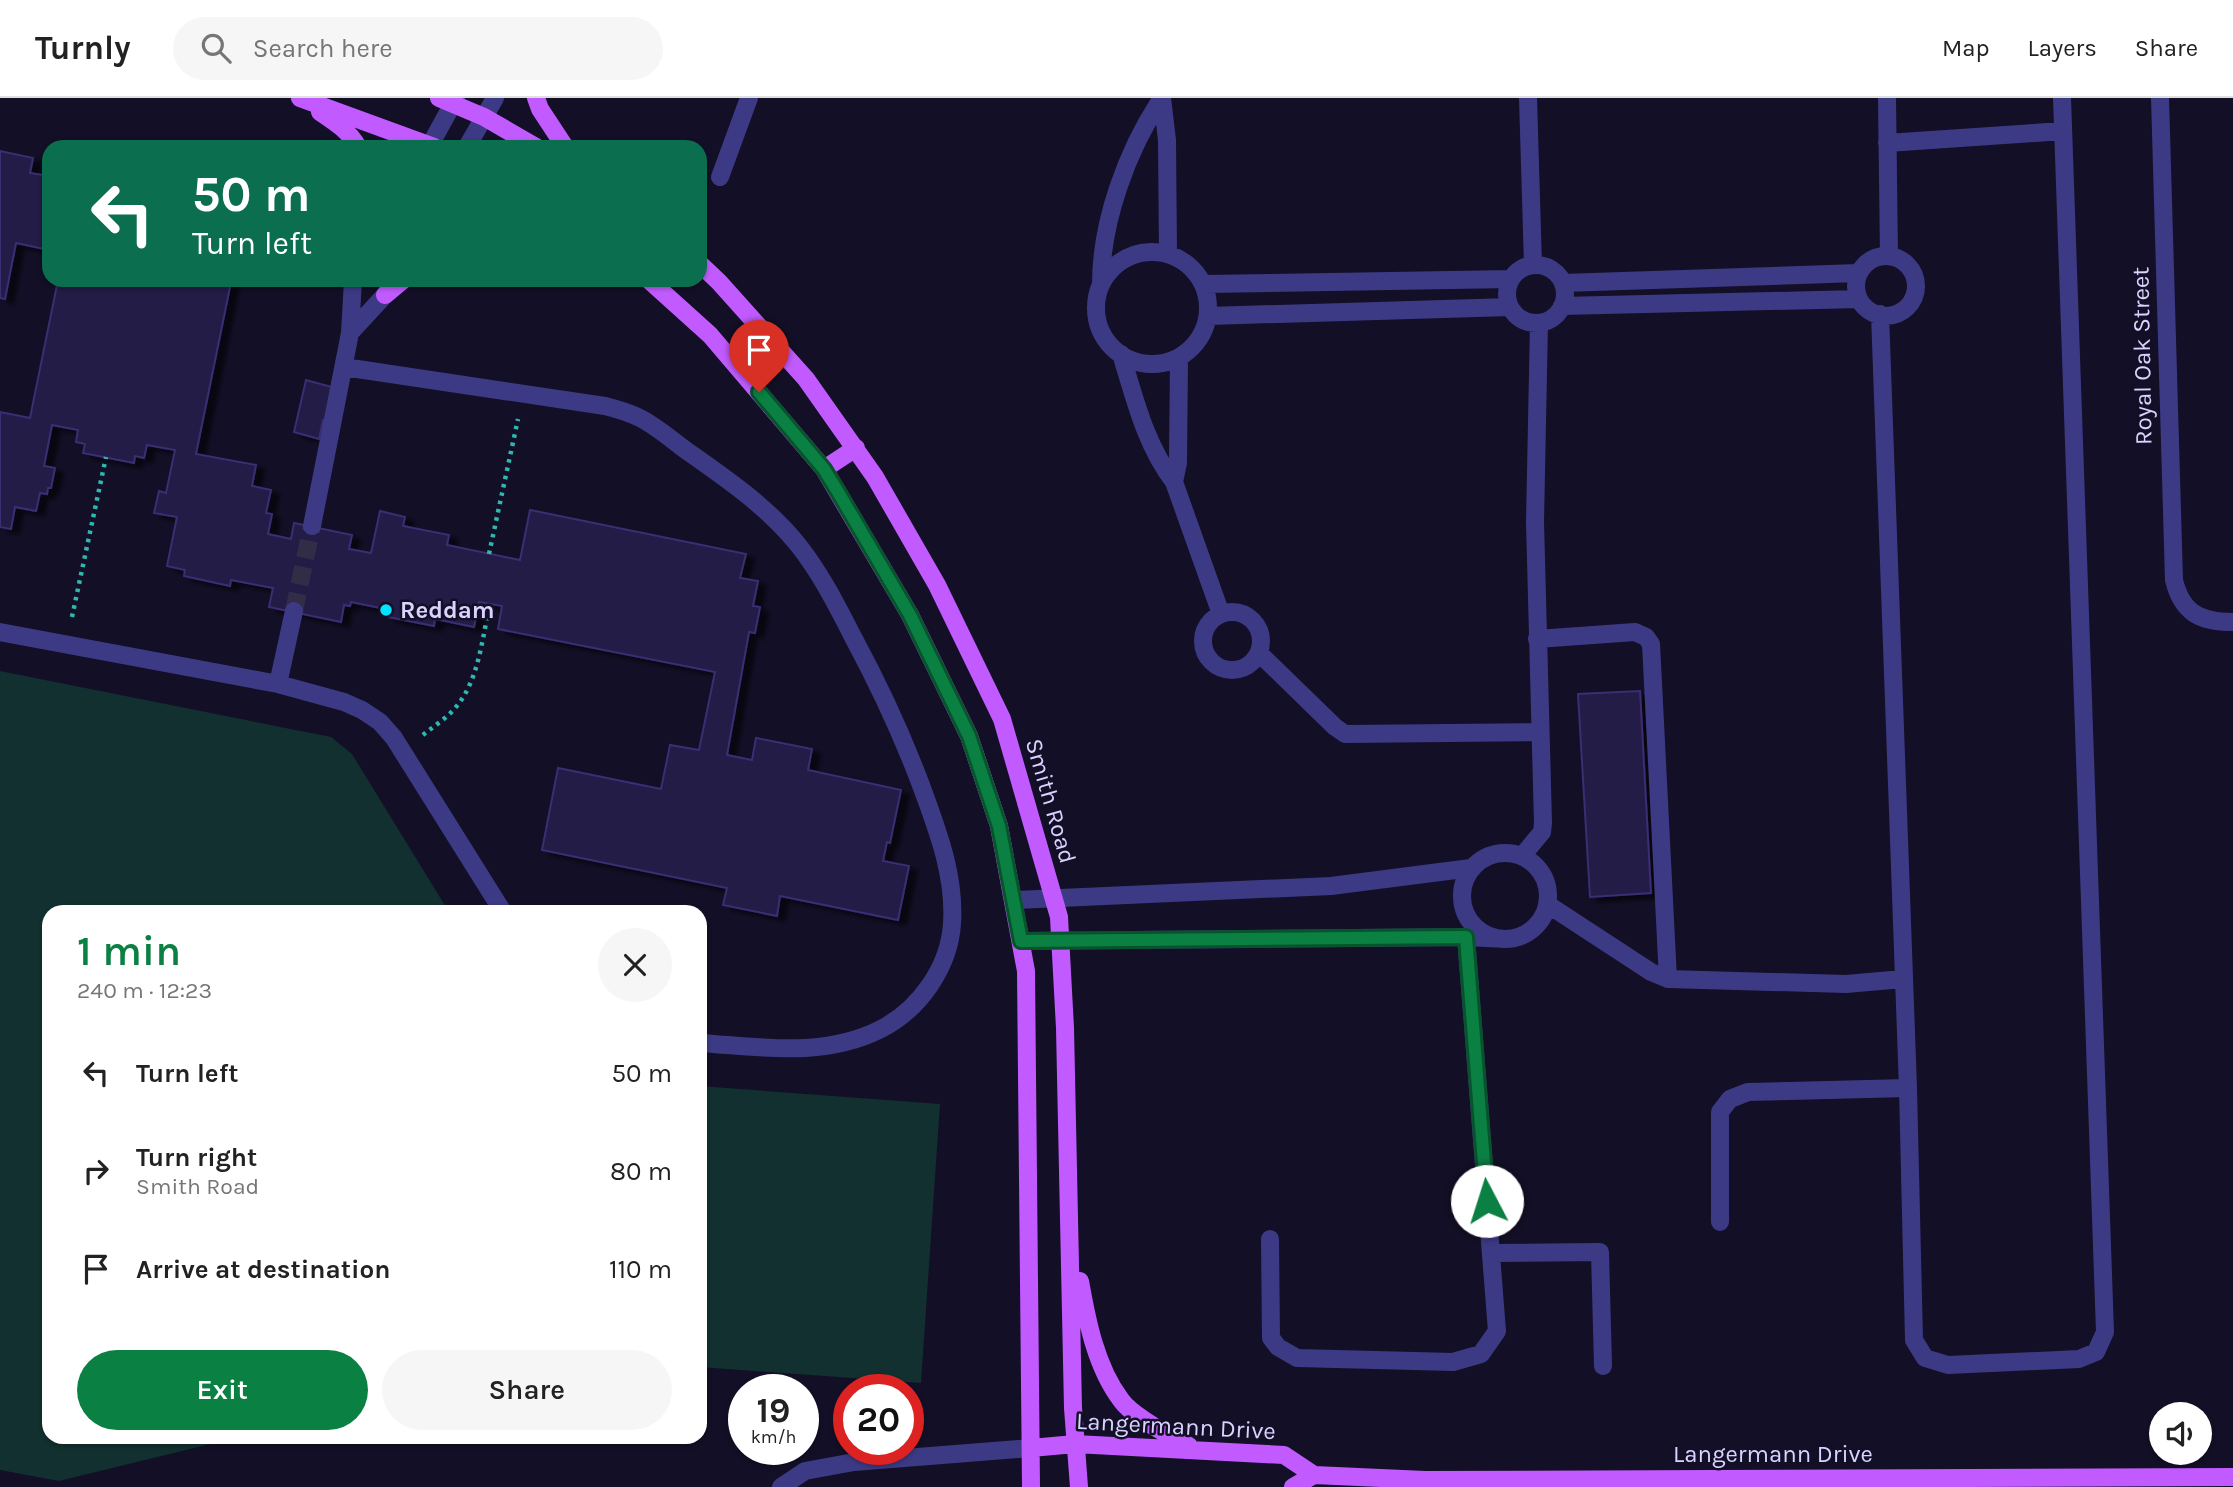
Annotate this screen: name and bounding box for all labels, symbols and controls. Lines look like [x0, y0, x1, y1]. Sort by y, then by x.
search box [173, 17, 663, 80]
text: Turnly [35, 29, 131, 67]
icon: search [197, 29, 235, 67]
text: Search here [253, 33, 393, 64]
text: Map [1942, 34, 1990, 62]
text: Layers [2028, 34, 2097, 62]
text: Share [2135, 34, 2198, 62]
text: 50 m [192, 166, 310, 223]
icon: left [77, 168, 168, 259]
text: Turn left [192, 225, 312, 262]
street label: Royal Oak Street [2126, 267, 2158, 445]
pin [729, 320, 789, 392]
icon: arrive [740, 331, 778, 369]
place label: Reddam [400, 596, 494, 624]
marker: Reddam [378, 602, 394, 618]
street label: Smith Road [1020, 735, 1082, 867]
text: 1 min [77, 926, 181, 976]
button: close [598, 928, 672, 1002]
text: 240 m · 12:23 [77, 977, 212, 1004]
icon: left [77, 1054, 115, 1092]
text: Turn left [136, 1058, 238, 1089]
text: 50 m [611, 1058, 672, 1089]
text: Turn right [136, 1142, 257, 1173]
icon: right [77, 1152, 115, 1190]
text: 80 m [610, 1156, 672, 1187]
position arrow [1450, 1164, 1524, 1238]
text: Smith Road [136, 1173, 259, 1200]
icon: arrive [77, 1250, 115, 1288]
text: Arrive at destination [136, 1254, 390, 1285]
text: 110 m [609, 1254, 672, 1285]
button: Exit [77, 1350, 368, 1430]
button: Share [382, 1350, 672, 1430]
speed limit sign: 20 [833, 1374, 924, 1465]
text: 19 [757, 1390, 790, 1431]
map controls [2149, 1402, 2212, 1465]
button: sound [2149, 1402, 2212, 1465]
street label: Langermann Drive [1075, 1407, 1277, 1445]
text: km/h [751, 1426, 796, 1448]
street label: Langermann Drive [1673, 1440, 1873, 1468]

